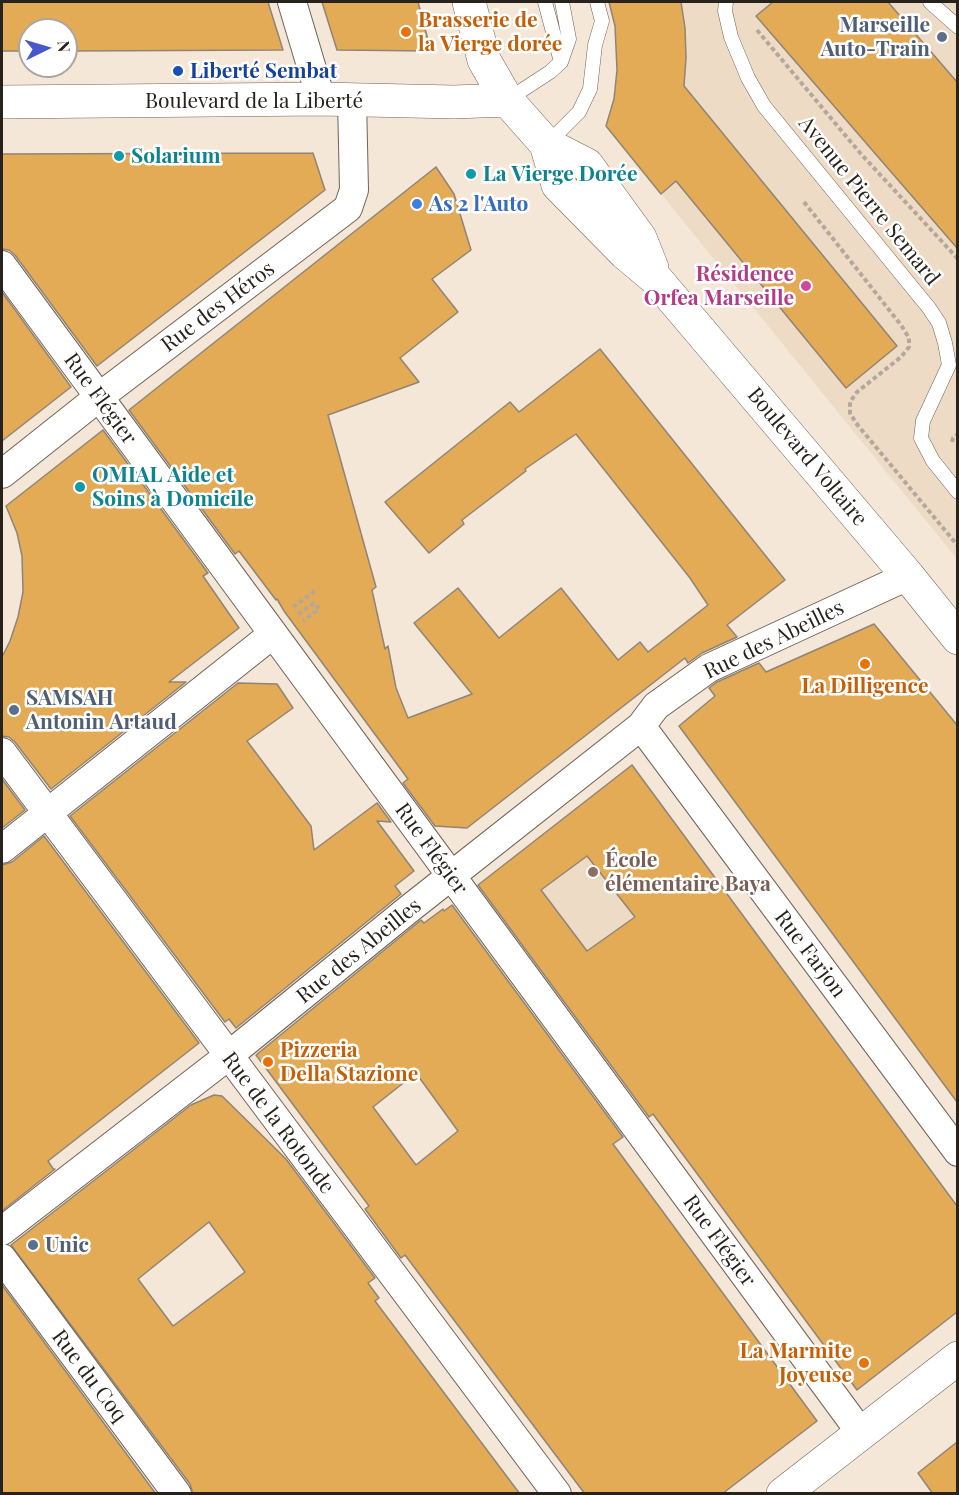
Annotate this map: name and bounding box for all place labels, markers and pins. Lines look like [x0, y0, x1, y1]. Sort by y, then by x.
place label: Brasserie de la Vierge dorée [418, 7, 562, 57]
place label: Marseille Auto-Train [821, 12, 930, 62]
marker: Brasserie de la Vierge dorée [399, 25, 413, 39]
marker: Marseille Auto-Train [935, 30, 949, 44]
place label: Liberté Sembat [190, 58, 337, 84]
marker: Liberté Sembat [171, 64, 185, 78]
place label: Solarium [131, 143, 220, 169]
marker: Solarium [112, 149, 126, 163]
place label: La Vierge Dorée [483, 161, 637, 187]
marker: La Vierge Dorée [464, 167, 478, 181]
place label: As 2 l'Auto [429, 191, 528, 217]
marker: As 2 l'Auto [410, 197, 424, 211]
place label: Résidence Orfea Marseille [644, 261, 794, 311]
marker: Résidence Orfea Marseille [799, 279, 813, 293]
place label: OMIAL Aide et Soins à Domicile [92, 462, 254, 512]
marker: OMIAL Aide et Soins à Domicile [73, 480, 87, 494]
marker: La Dilligence [858, 657, 872, 671]
place label: La Dilligence [802, 673, 928, 699]
place label: SAMSAH Antonin Artaud [26, 685, 177, 735]
marker: SAMSAH Antonin Artaud [7, 703, 21, 717]
place label: École élémentaire Baya [605, 847, 771, 897]
marker: École élémentaire Baya [586, 865, 600, 879]
place label: Pizzeria Della Stazione [280, 1037, 418, 1087]
marker: Pizzeria Della Stazione [261, 1055, 275, 1069]
place label: Unic [45, 1232, 89, 1258]
marker: Unic [26, 1238, 40, 1252]
place label: La Marmite Joyeuse [740, 1338, 852, 1388]
marker: La Marmite Joyeuse [857, 1356, 871, 1370]

